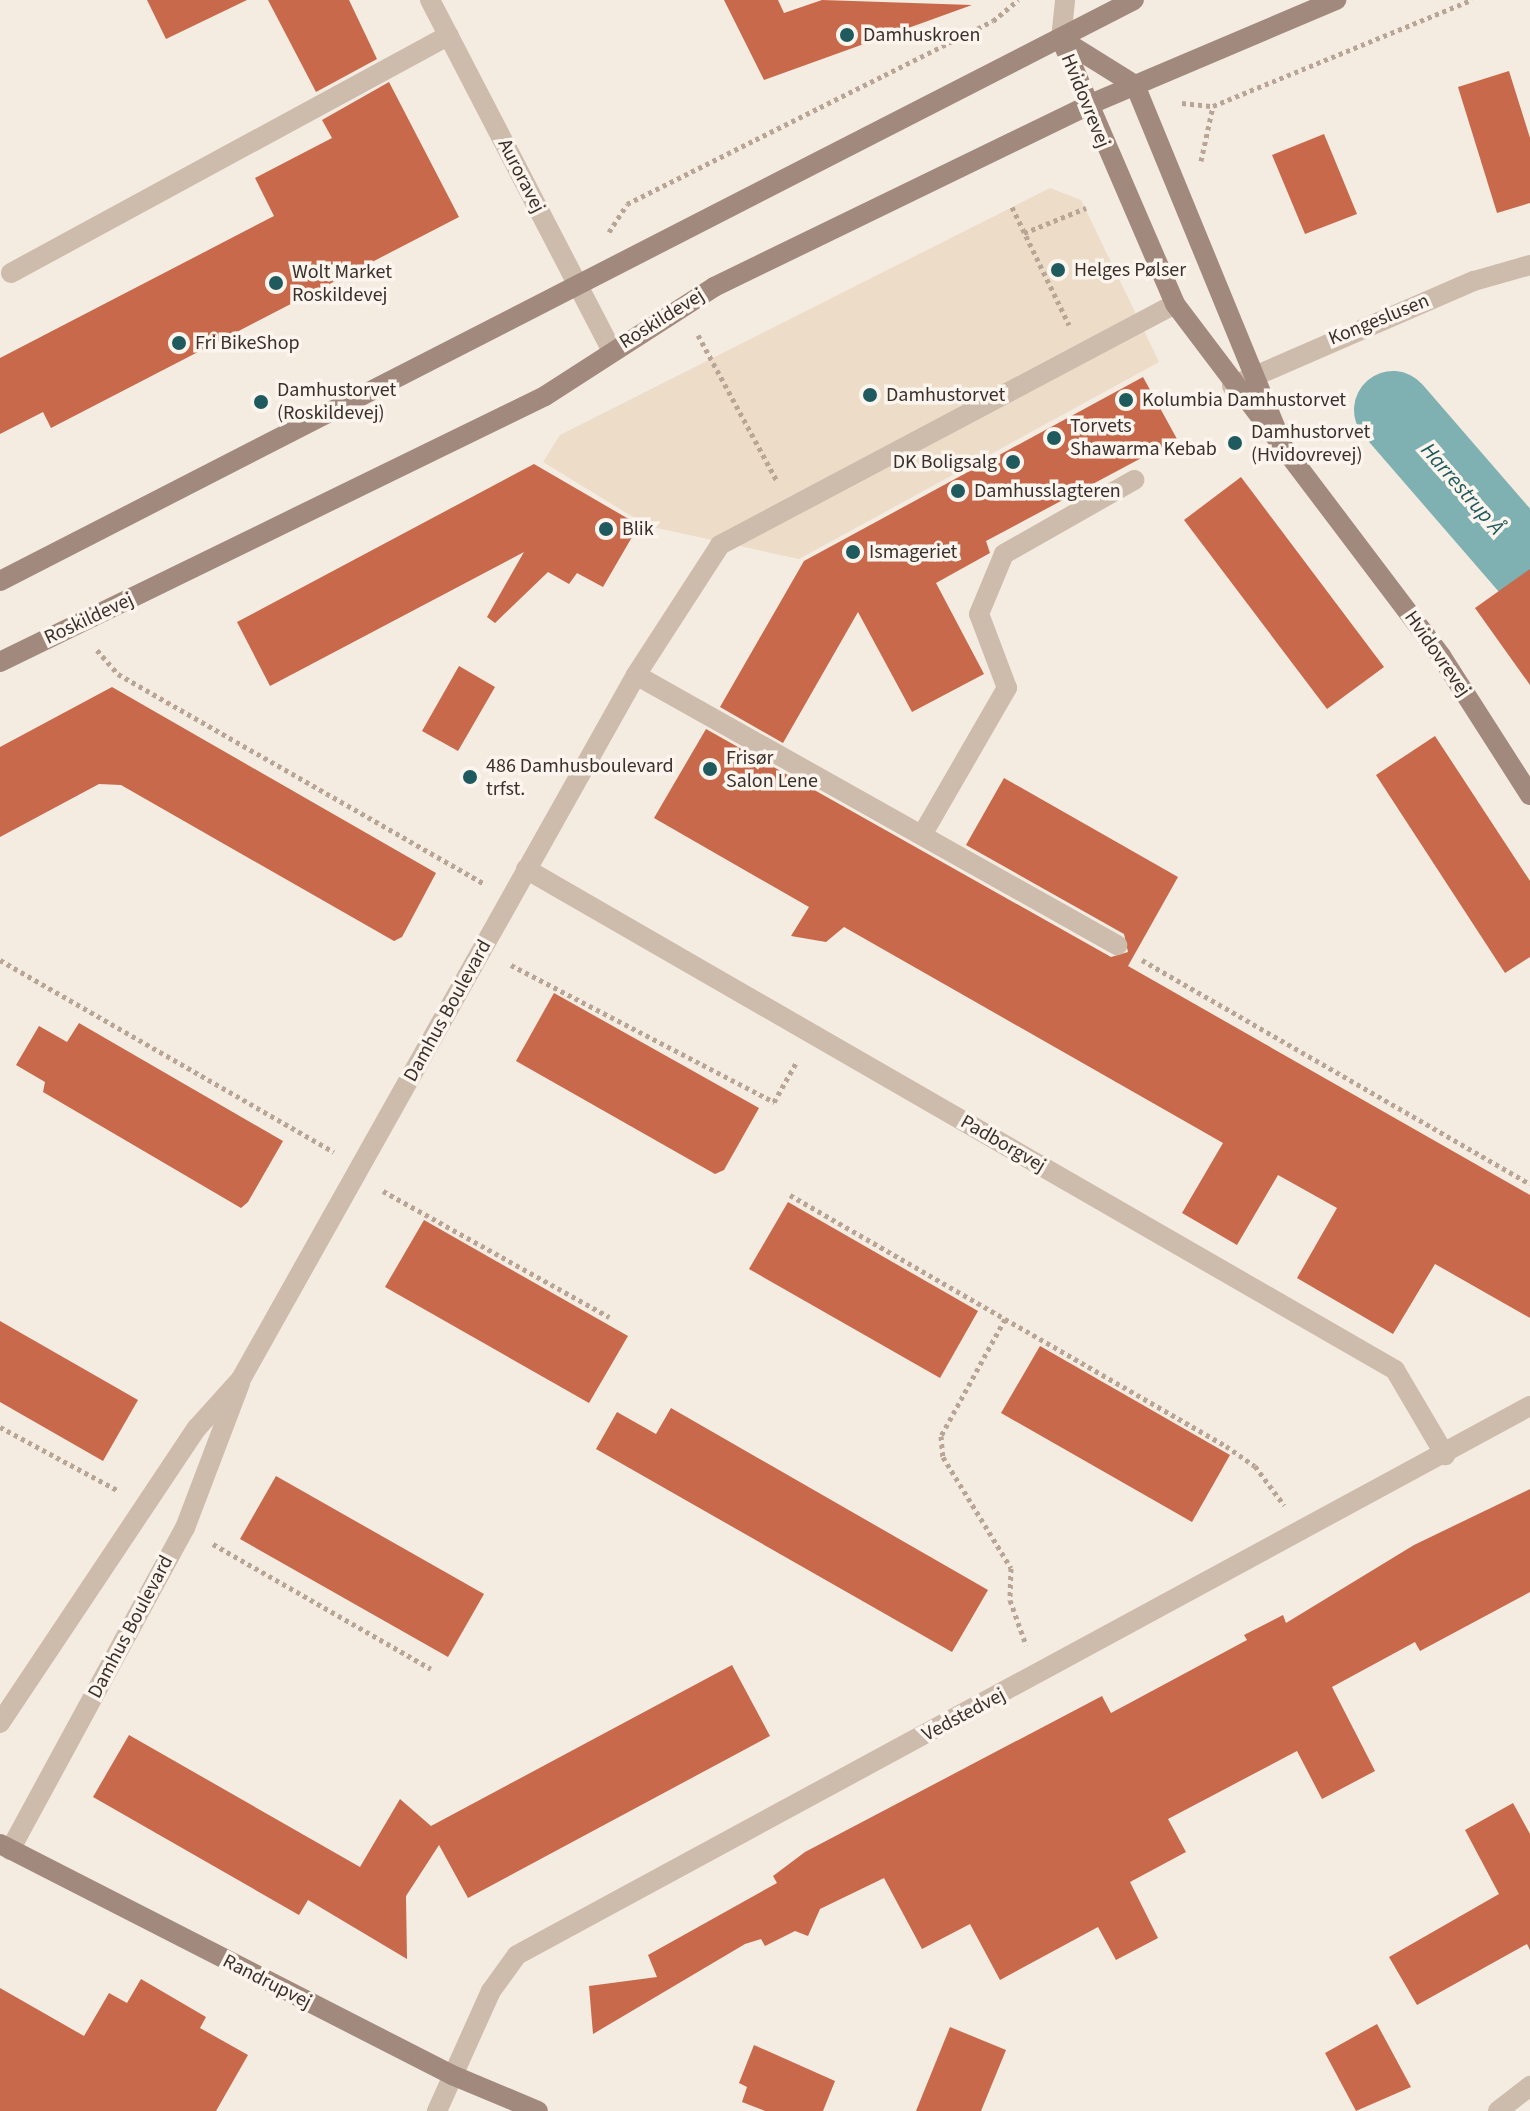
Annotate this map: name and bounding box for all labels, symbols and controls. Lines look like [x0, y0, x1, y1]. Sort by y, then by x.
place label: Damhuskroen [863, 23, 980, 47]
marker: Damhuskroen [838, 26, 856, 44]
street label: Hvidovrevej [1055, 50, 1115, 152]
street label: Auroravej [492, 135, 550, 217]
place label: Helges Pølser [1074, 258, 1186, 282]
place label: Wolt Market Roskildevej [292, 260, 392, 307]
marker: Helges Pølser [1049, 261, 1067, 279]
marker: Wolt Market Roskildevej [267, 274, 285, 292]
street label: Roskildevej [615, 284, 709, 354]
street label: Kongeslusen [1325, 289, 1433, 351]
place label: Fri BikeShop [195, 331, 300, 355]
marker: Fri BikeShop [170, 334, 188, 352]
place label: Damhustorvet (Roskildevej) [277, 378, 396, 425]
place label: Damhustorvet [886, 383, 1005, 407]
marker: Damhustorvet [861, 386, 879, 404]
place label: Kolumbia Damhustorvet [1142, 388, 1346, 412]
marker: Kolumbia Damhustorvet [1117, 391, 1135, 409]
marker: Damhustorvet (Roskildevej) [252, 393, 270, 411]
place label: Torvets Shawarma Kebab [1070, 414, 1217, 461]
place label: Damhustorvet (Hvidovrevej) [1251, 420, 1370, 467]
marker: Torvets Shawarma Kebab [1045, 429, 1063, 447]
marker: Damhustorvet (Hvidovrevej) [1226, 434, 1244, 452]
water label: Harrestrup Å [1415, 438, 1509, 540]
place label: DK Boligsalg [893, 450, 997, 474]
marker: DK Boligsalg [1004, 453, 1022, 471]
place label: Damhusslagteren [974, 479, 1121, 503]
marker: Damhusslagteren [949, 482, 967, 500]
place label: Blik [622, 517, 654, 541]
marker: Blik [597, 520, 615, 538]
place label: Ismageriet [869, 540, 957, 564]
marker: Ismageriet [844, 543, 862, 561]
street label: Roskildevej [41, 588, 137, 650]
street label: Hvidovrevej [1399, 606, 1475, 702]
place label: Frisør Salon Lene [726, 746, 818, 793]
place label: 486 Damhusboulevard trfst. [486, 754, 674, 801]
marker: Frisør Salon Lene [701, 760, 719, 778]
marker: 486 Damhusboulevard trfst. [461, 768, 479, 786]
street label: Damhus Boulevard [399, 936, 497, 1086]
street label: Padborgvej [956, 1110, 1050, 1178]
street label: Damhus Boulevard [83, 1551, 179, 1703]
street label: Vedstedvej [918, 1683, 1010, 1747]
street label: Randrupvej [219, 1949, 315, 2015]

